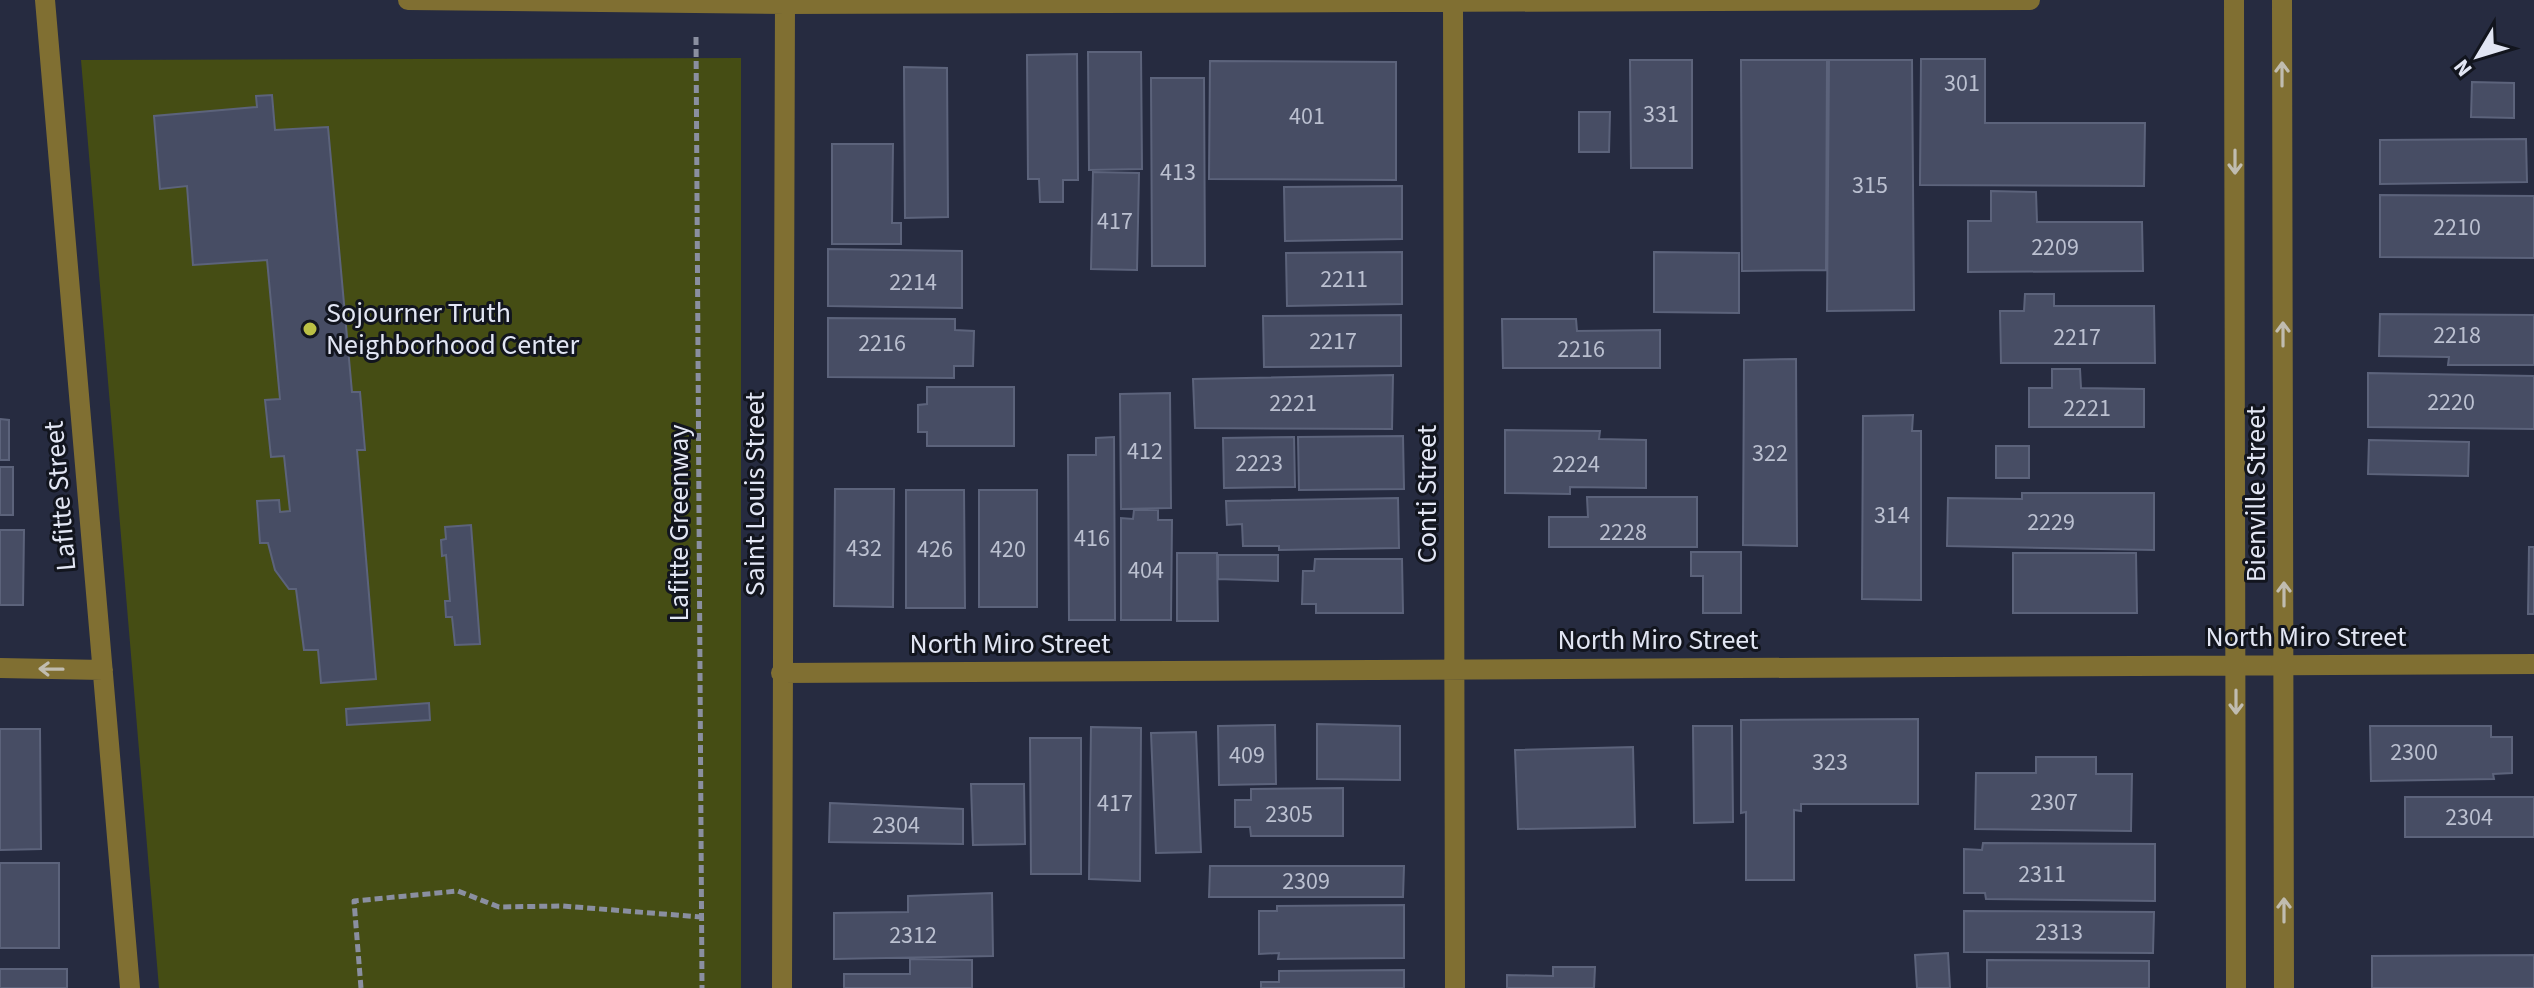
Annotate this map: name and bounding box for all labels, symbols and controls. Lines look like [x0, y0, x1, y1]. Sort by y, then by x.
north arrow [2438, 16, 2518, 96]
text: N [2446, 52, 2480, 83]
one-way arrow [2275, 61, 2290, 88]
house number: 301 [1944, 66, 1980, 101]
house number: 331 [1643, 97, 1679, 132]
house number: 401 [1289, 99, 1325, 134]
one-way arrow [2227, 148, 2243, 175]
house number: 413 [1160, 155, 1196, 190]
house number: 315 [1852, 168, 1888, 203]
house number: 417 [1097, 204, 1133, 239]
house number: 2210 [2433, 210, 2481, 245]
house number: 2209 [2031, 230, 2079, 265]
house number: 2211 [1320, 262, 1368, 297]
house number: 2214 [889, 265, 937, 300]
place label: Sojourner Truth Neighborhood Center [326, 293, 579, 365]
house number: 2218 [2433, 318, 2481, 353]
marker: Sojourner Truth Neighborhood Center [301, 320, 319, 338]
house number: 2217 [2053, 320, 2101, 355]
one-way arrow [2275, 321, 2291, 348]
house number: 2217 [1309, 324, 1357, 359]
house number: 2216 [858, 326, 906, 361]
house number: 2216 [1557, 332, 1605, 367]
house number: 2220 [2427, 385, 2475, 420]
house number: 2221 [1269, 386, 1317, 421]
street label: Saint Louis Street [735, 391, 775, 596]
house number: 2221 [2063, 391, 2111, 426]
street label: Bienville Street [2236, 405, 2276, 582]
street label: Lafitte Street [33, 419, 86, 573]
street label: Lafitte Greenway [659, 424, 699, 622]
street label: Conti Street [1407, 424, 1447, 563]
house number: 412 [1127, 434, 1163, 469]
house number: 322 [1752, 436, 1788, 471]
house number: 2223 [1235, 446, 1283, 481]
house number: 2224 [1552, 447, 1600, 482]
house number: 314 [1874, 498, 1910, 533]
house number: 2229 [2027, 505, 2075, 540]
house number: 2228 [1599, 515, 1647, 550]
house number: 416 [1074, 521, 1110, 556]
house number: 432 [846, 531, 882, 566]
house number: 426 [917, 532, 953, 567]
house number: 420 [990, 532, 1026, 567]
house number: 404 [1128, 553, 1164, 588]
one-way arrow [2276, 581, 2292, 608]
street label: North Miro Street [2206, 617, 2407, 657]
street label: North Miro Street [1558, 620, 1759, 660]
street label: North Miro Street [910, 624, 1111, 664]
one-way arrow [38, 661, 65, 677]
one-way arrow [2228, 688, 2244, 715]
house number: 2300 [2390, 735, 2438, 770]
house number: 409 [1229, 738, 1265, 773]
house number: 323 [1812, 745, 1848, 780]
house number: 2307 [2030, 785, 2078, 820]
house number: 417 [1097, 786, 1133, 821]
house number: 2305 [1265, 797, 1313, 832]
house number: 2304 [2445, 800, 2493, 835]
house number: 2304 [872, 808, 920, 843]
house number: 2311 [2018, 857, 2066, 892]
house number: 2309 [1282, 864, 1330, 899]
one-way arrow [2276, 897, 2292, 924]
house number: 2313 [2035, 915, 2083, 950]
house number: 2312 [889, 918, 937, 953]

